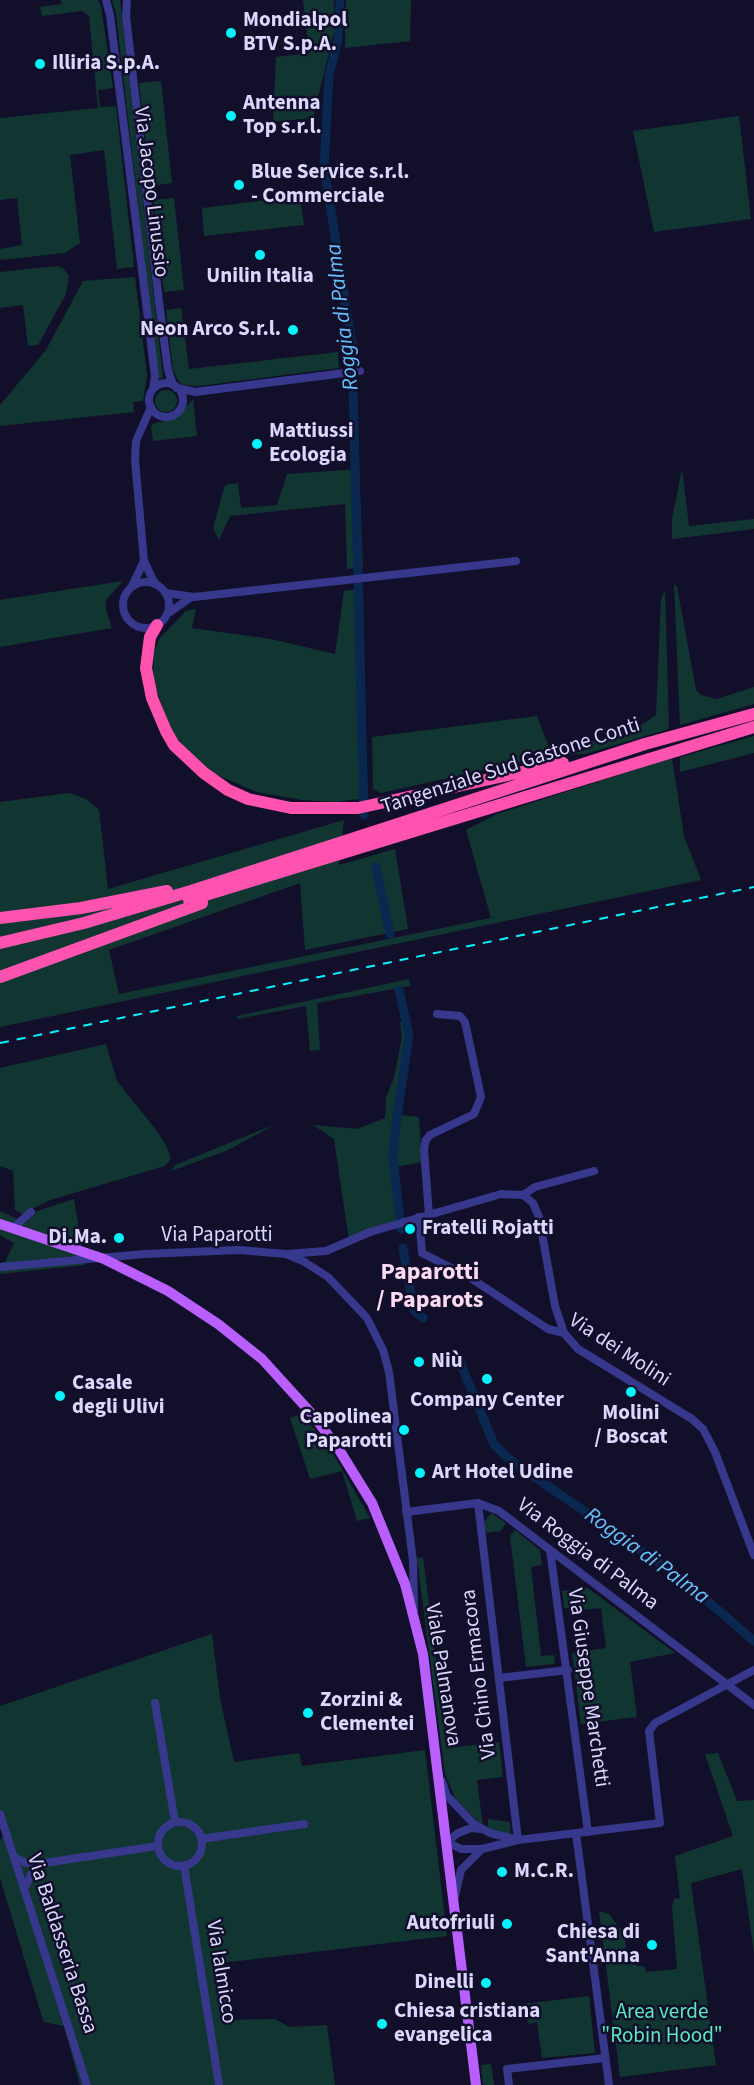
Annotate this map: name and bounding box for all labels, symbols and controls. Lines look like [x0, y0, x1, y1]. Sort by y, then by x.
place label: Mondialpol BTV S.p.A. [243, 8, 347, 58]
marker: Mondialpol BTV S.p.A. [224, 26, 238, 40]
place label: Illiria S.p.A. [52, 51, 160, 77]
marker: Illiria S.p.A. [33, 57, 47, 71]
place label: Antenna Top s.r.l. [243, 91, 322, 141]
street label: Via Jacopo Linussio [127, 105, 173, 279]
marker: Antenna Top s.r.l. [224, 109, 238, 123]
place label: Blue Service s.r.l. - Commerciale [251, 160, 410, 210]
marker: Blue Service s.r.l. - Commerciale [232, 178, 246, 192]
water label: Roggia di Palma [322, 242, 366, 392]
marker: Unilin Italia [253, 248, 267, 262]
place label: Unilin Italia [206, 264, 314, 290]
place label: Neon Arco S.r.l. [140, 317, 281, 343]
marker: Neon Arco S.r.l. [286, 323, 300, 337]
place label: Mattiussi Ecologia [269, 419, 353, 469]
marker: Mattiussi Ecologia [250, 437, 264, 451]
street label: Tangenziale Sud Gastone Conti [378, 713, 644, 821]
place label: Fratelli Rojatti [422, 1216, 554, 1242]
marker: Fratelli Rojatti [403, 1222, 417, 1236]
street label: Via Paparotti [161, 1223, 273, 1249]
place label: Di.Ma. [48, 1225, 107, 1251]
marker: Di.Ma. [112, 1231, 126, 1245]
district label: Paparotti / Paparots [377, 1260, 483, 1316]
street label: Via dei Molini [563, 1309, 675, 1393]
place label: Niù [431, 1349, 463, 1375]
marker: Niù [412, 1355, 426, 1369]
place label: Casale degli Ulivi [72, 1371, 164, 1421]
marker: Company Center [480, 1372, 494, 1386]
marker: Molini / Boscat [624, 1385, 638, 1399]
place label: Company Center [410, 1388, 564, 1414]
marker: Casale degli Ulivi [53, 1389, 67, 1403]
place label: Molini / Boscat [594, 1401, 668, 1451]
place label: Capolinea Paparotti [299, 1405, 392, 1455]
marker: Capolinea Paparotti [397, 1423, 411, 1437]
place label: Art Hotel Udine [432, 1460, 573, 1486]
marker: Art Hotel Udine [413, 1466, 427, 1480]
street label: Via Roggia di Palma [511, 1493, 663, 1617]
water label: Roggia di Palma [578, 1503, 714, 1611]
street label: Via Giuseppe Marchetti [561, 1587, 613, 1789]
street label: Via Chino Ermacora [457, 1588, 503, 1760]
street label: Viale Palmanova [418, 1602, 466, 1748]
place label: Zorzini & Clementei [320, 1688, 414, 1738]
marker: Zorzini & Clementei [301, 1706, 315, 1720]
street label: Via Baldasseria Bassa [20, 1851, 102, 2037]
place label: M.C.R. [514, 1859, 574, 1885]
marker: M.C.R. [495, 1865, 509, 1879]
place label: Autofriuli [407, 1911, 495, 1937]
marker: Autofriuli [500, 1917, 514, 1931]
street label: Via Ialmicco [199, 1918, 241, 2026]
place label: Chiesa di Sant'Anna [545, 1920, 640, 1970]
marker: Chiesa di Sant'Anna [645, 1938, 659, 1952]
place label: Dinelli [414, 1970, 474, 1996]
marker: Dinelli [479, 1976, 493, 1990]
place label: Chiesa cristiana evangelica [394, 1999, 540, 2049]
park label: Area verde "Robin Hood" [601, 2000, 723, 2050]
marker: Chiesa cristiana evangelica [375, 2017, 389, 2031]

